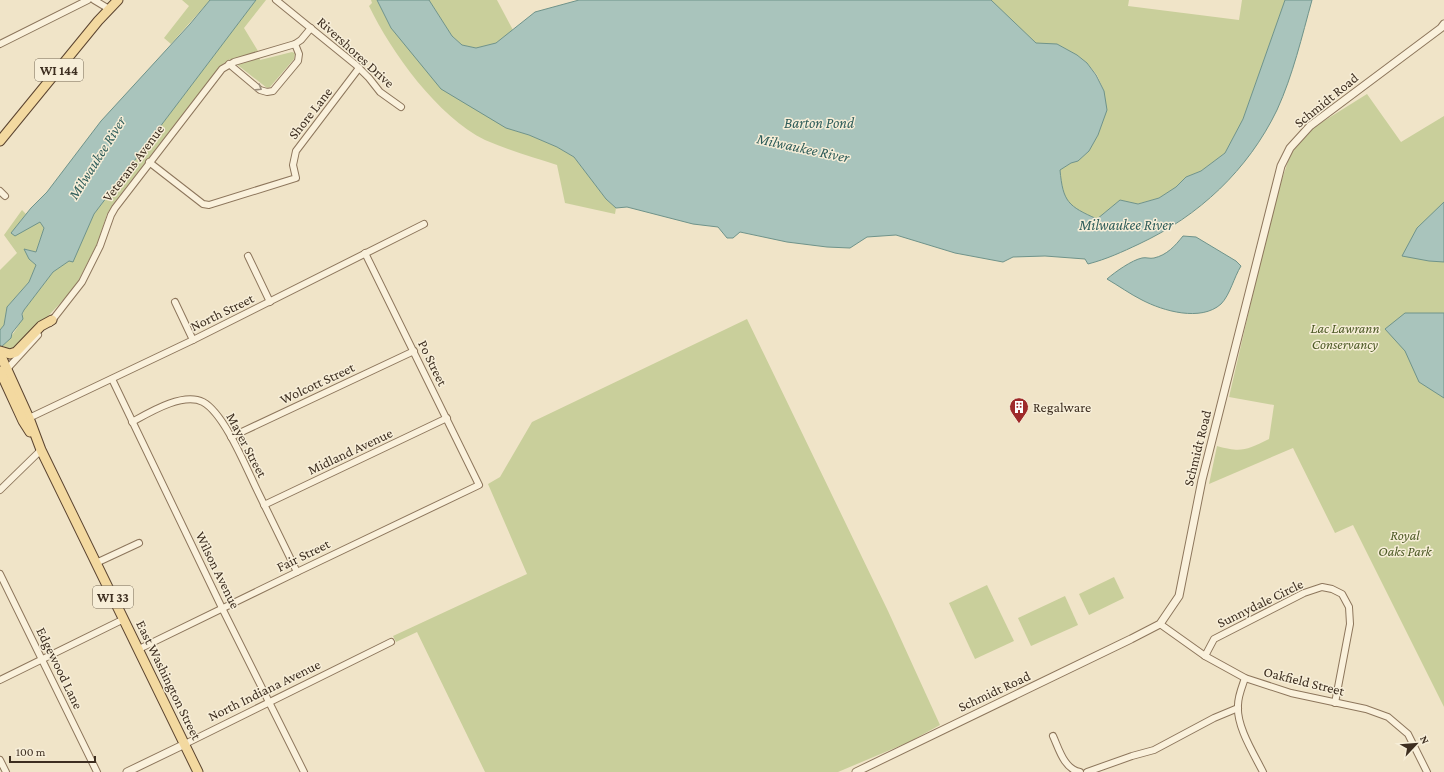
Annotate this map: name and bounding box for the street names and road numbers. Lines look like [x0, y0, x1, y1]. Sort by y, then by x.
street label: Rivershores Drive [314, 13, 398, 91]
road number: WI 144 [35, 59, 83, 81]
street label: Schmidt Road [1291, 69, 1362, 131]
street label: Shore Lane [285, 84, 335, 142]
street label: Veterans Avenue [99, 121, 167, 205]
street label: North Street [188, 290, 257, 334]
street label: Po Street [415, 337, 451, 389]
street label: Wolcott Street [277, 359, 357, 407]
street label: Schmidt Road [1180, 408, 1214, 488]
street label: Mayer Street [223, 410, 271, 480]
street label: Midland Avenue [305, 424, 395, 478]
street label: Wilson Avenue [192, 529, 244, 611]
street label: Fair Street [274, 535, 333, 575]
street label: Sunnydale Circle [1214, 575, 1306, 631]
road number: WI 33 [93, 586, 133, 608]
street label: East Washington Street [133, 618, 205, 743]
street label: Edgewood Lane [33, 624, 87, 712]
street label: North Indiana Avenue [205, 656, 323, 724]
street label: Oakfield Street [1262, 663, 1346, 699]
street label: Schmidt Road [955, 667, 1033, 715]

